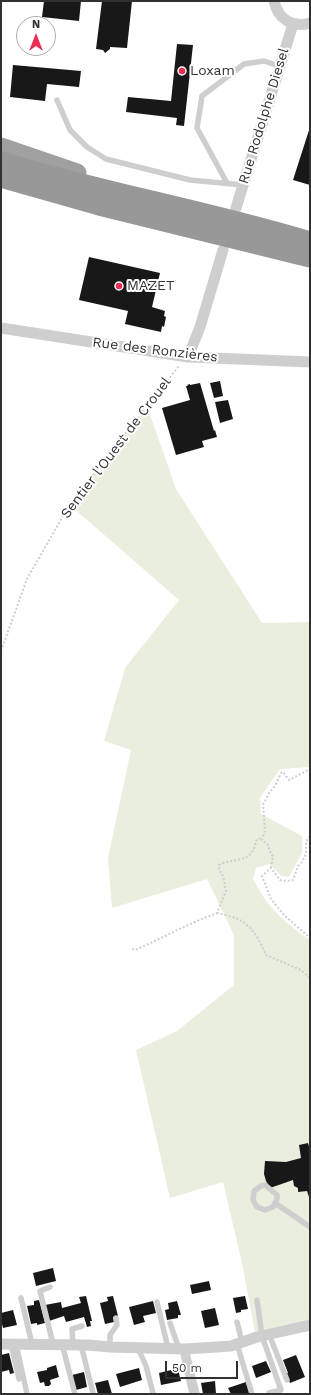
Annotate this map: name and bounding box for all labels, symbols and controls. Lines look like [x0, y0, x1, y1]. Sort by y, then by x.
north arrow [16, 16, 56, 56]
text: N [32, 18, 40, 31]
street label: Rue Rodolphe Diesel [235, 46, 293, 186]
place label: Loxam [190, 63, 235, 79]
marker: Loxam [177, 66, 187, 76]
place label: MAZET [127, 278, 174, 294]
marker: MAZET [114, 281, 124, 291]
street label: Rue des Ronzières [91, 334, 219, 366]
street label: Sentier l'Ouest de Crouel [57, 374, 175, 522]
scale bar [167, 1353, 240, 1379]
text: 50 m [172, 1361, 202, 1375]

